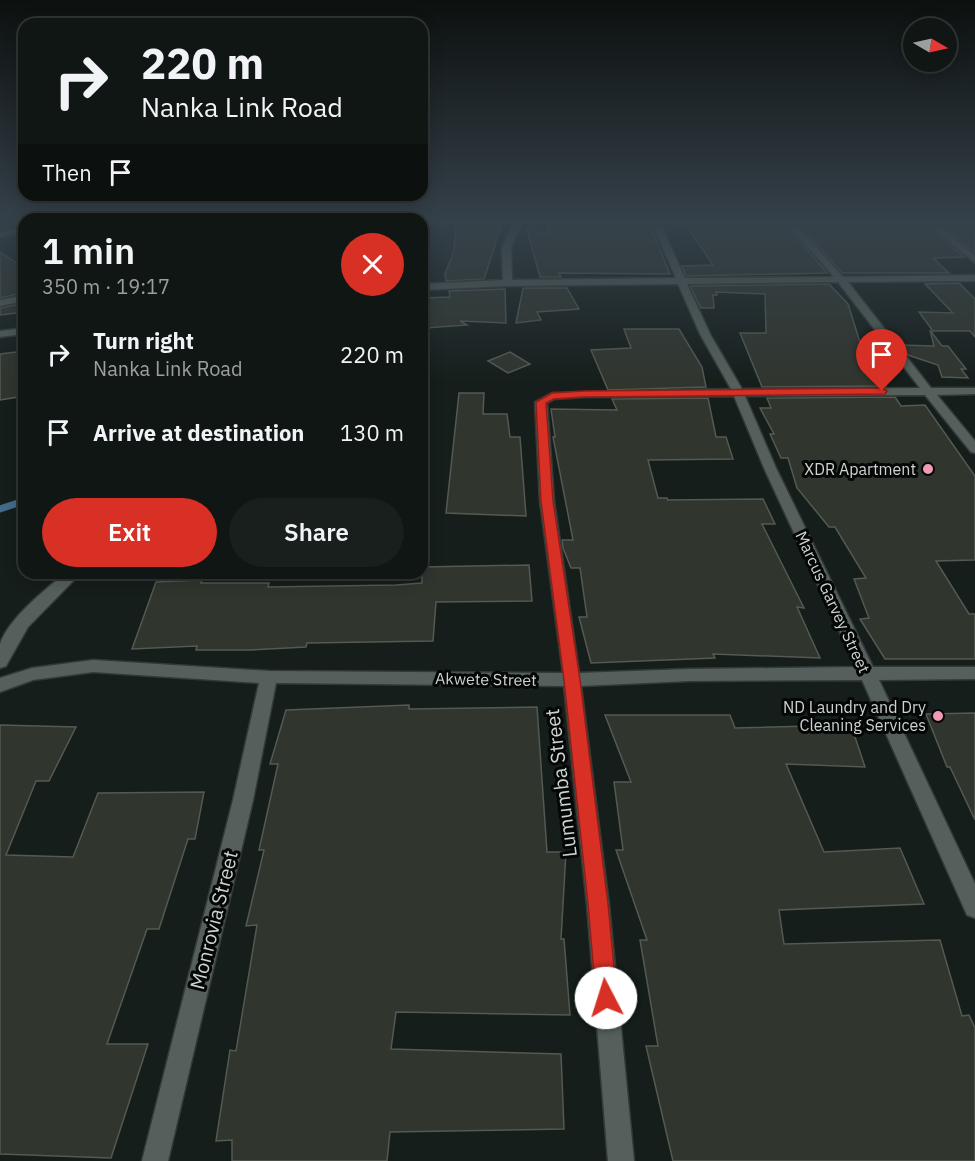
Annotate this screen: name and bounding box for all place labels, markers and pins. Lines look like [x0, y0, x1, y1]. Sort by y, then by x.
pin [856, 329, 907, 391]
place label: XDR Apartment [804, 459, 916, 479]
marker: XDR Apartment [921, 462, 935, 476]
place label: ND Laundry and Dry Cleaning Services [783, 697, 926, 735]
marker: ND Laundry and Dry Cleaning Services [931, 709, 945, 723]

